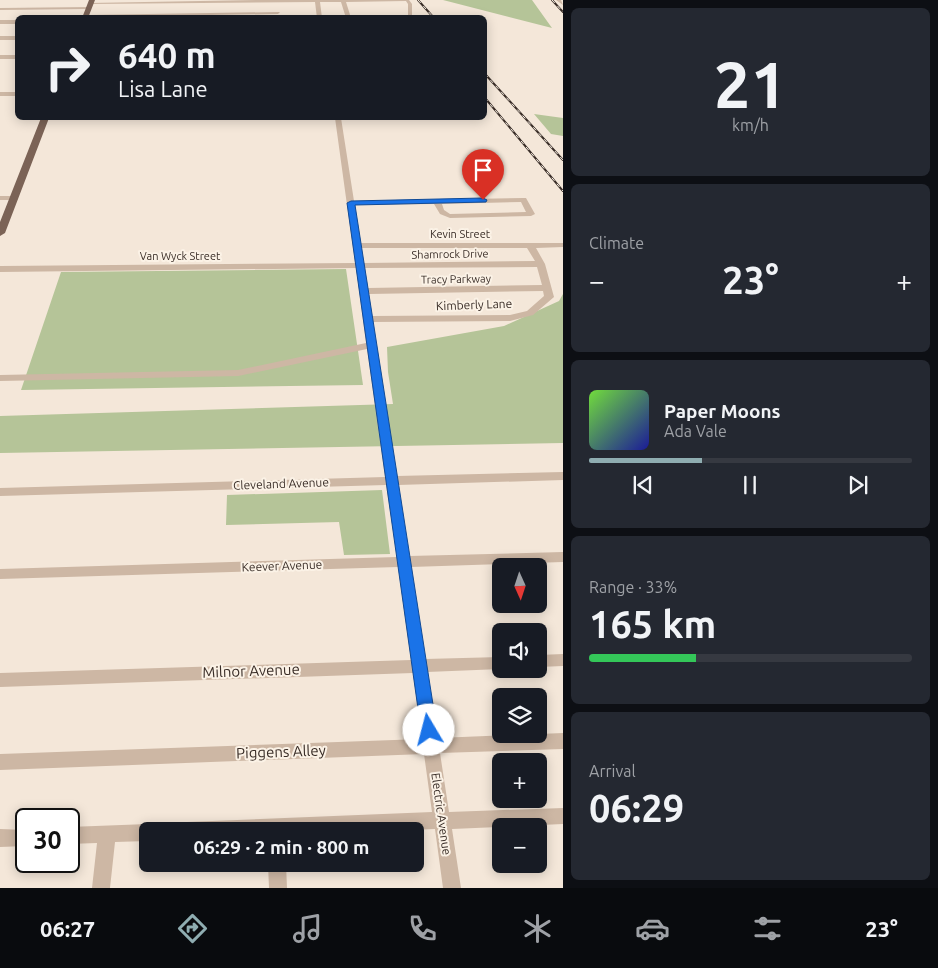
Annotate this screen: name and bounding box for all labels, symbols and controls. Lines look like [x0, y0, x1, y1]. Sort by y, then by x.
icon: right [35, 35, 100, 100]
text: 640 m [118, 35, 216, 75]
text: 21 [714, 47, 787, 120]
text: Lisa Lane [118, 76, 208, 101]
text: km/h [732, 116, 769, 134]
pin [462, 149, 504, 200]
icon: arrive [469, 156, 497, 184]
street label: Kevin Street [430, 228, 491, 240]
text: Climate [589, 234, 644, 252]
street label: Shamrock Drive [411, 247, 489, 261]
street label: Van Wyck Street [140, 250, 221, 262]
text: 23° [722, 259, 779, 301]
text: − [589, 265, 605, 296]
text: + [896, 265, 912, 296]
street label: Tracy Parkway [421, 272, 492, 286]
street label: Kimberly Lane [436, 297, 512, 312]
text: Paper Moons [664, 400, 781, 422]
text: Ada Vale [664, 422, 727, 440]
icon: previous [629, 471, 657, 499]
icon: pause [736, 471, 764, 499]
icon: next [844, 471, 872, 499]
street label: Cleveland Avenue [233, 475, 329, 492]
street label: Keever Avenue [241, 558, 322, 573]
north arrow [492, 558, 548, 612]
map controls [492, 558, 547, 873]
text: Range · 33% [589, 578, 677, 596]
text: 165 km [589, 603, 716, 645]
button: sound [492, 623, 547, 678]
street label: Milnor Avenue [202, 660, 300, 681]
button: layers [492, 688, 547, 743]
position arrow [402, 703, 454, 755]
street label: Piggens Alley [236, 741, 326, 762]
button: + [492, 753, 547, 808]
text: Arrival [589, 762, 636, 780]
street label: Electric Avenue [429, 772, 454, 856]
text: 06:29 [589, 787, 684, 829]
speed limit sign: 30 [15, 808, 80, 873]
button: − [492, 818, 547, 873]
text: 06:29 · 2 min · 800 m [194, 836, 369, 858]
icon: directions [175, 911, 210, 946]
icon: music [290, 911, 325, 946]
icon: phone [405, 911, 440, 946]
icon: climate [520, 911, 555, 946]
icon: car [635, 911, 670, 946]
icon: filters [750, 911, 785, 946]
text: 06:27 [40, 916, 95, 941]
text: 23° [865, 916, 898, 941]

